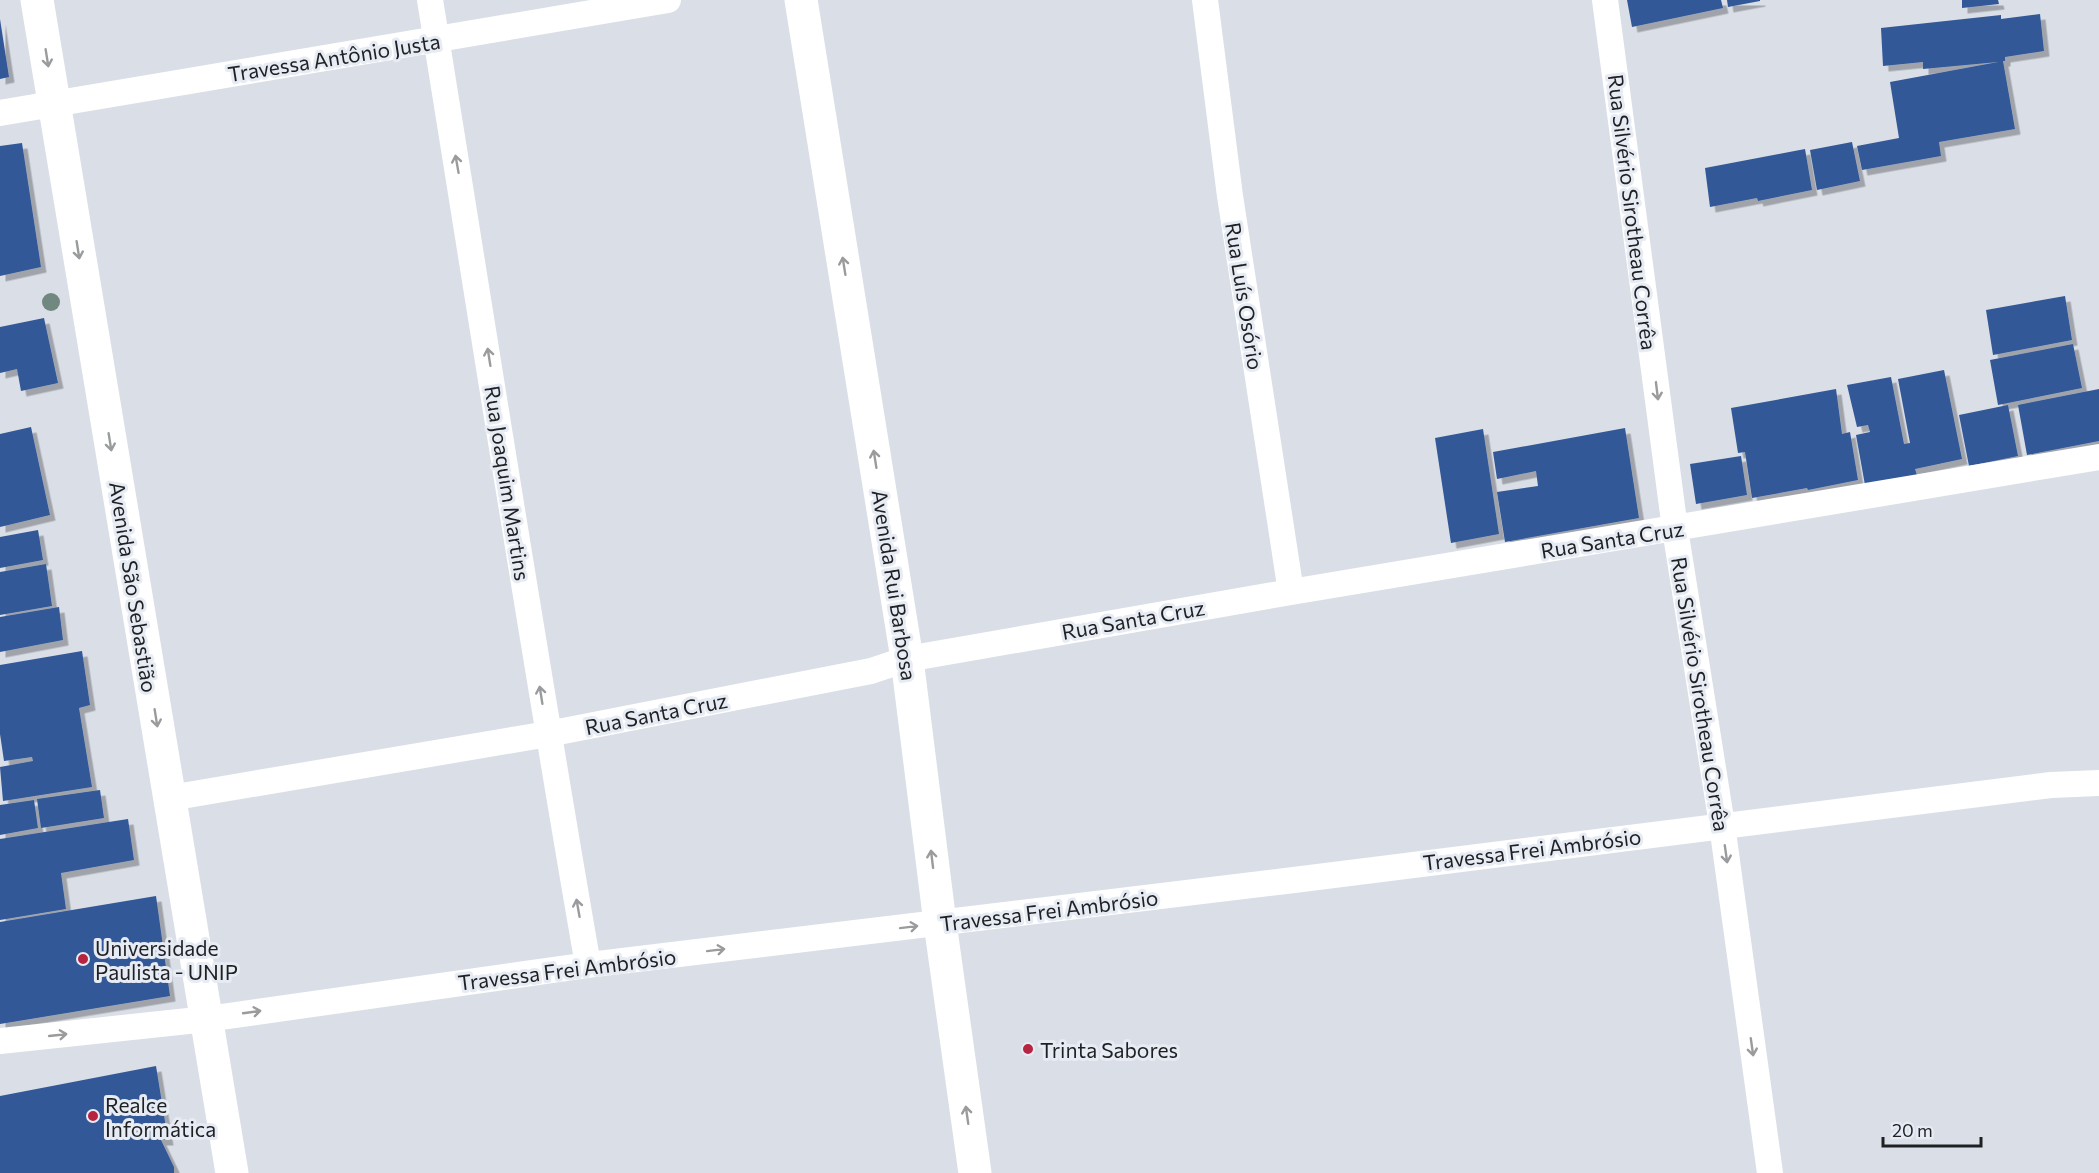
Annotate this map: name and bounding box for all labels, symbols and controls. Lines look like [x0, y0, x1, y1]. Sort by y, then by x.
street label: Travessa Antônio Justa [226, 28, 442, 86]
one-way arrow [41, 47, 52, 67]
street label: Rua Silvério Sirotheau Corrêa [1604, 73, 1662, 351]
one-way arrow [452, 155, 463, 175]
street label: Rua Luís Osório [1221, 220, 1269, 372]
one-way arrow [73, 240, 84, 260]
one-way arrow [838, 257, 849, 276]
one-way arrow [483, 348, 494, 367]
one-way arrow [1651, 381, 1662, 401]
street label: Rua Joaquim Martins [480, 384, 536, 582]
one-way arrow [105, 432, 116, 452]
one-way arrow [869, 449, 880, 469]
street label: Avenida São Sebastião [105, 480, 163, 694]
street label: Avenida Rui Barbosa [868, 488, 922, 682]
street label: Rua Santa Cruz [1539, 515, 1685, 563]
street label: Rua Silvério Sirotheau Corrêa [1667, 555, 1735, 833]
street label: Rua Santa Cruz [1060, 594, 1206, 644]
one-way arrow [536, 685, 547, 705]
street label: Rua Santa Cruz [583, 687, 729, 739]
one-way arrow [151, 707, 162, 727]
street label: Travessa Frei Ambrósio [1422, 823, 1642, 875]
one-way arrow [1720, 844, 1731, 863]
one-way arrow [927, 850, 938, 870]
street label: Travessa Frei Ambrósio [939, 884, 1159, 936]
one-way arrow [572, 898, 583, 918]
one-way arrow [899, 921, 919, 932]
place label: Universidade Paulista - UNIP [95, 935, 238, 984]
street label: Travessa Frei Ambrósio [457, 943, 677, 995]
one-way arrow [705, 944, 725, 955]
marker: Universidade Paulista - UNIP [76, 952, 90, 966]
one-way arrow [241, 1007, 261, 1018]
one-way arrow [48, 1029, 68, 1040]
place label: Trinta Sabores [1040, 1037, 1178, 1062]
one-way arrow [1747, 1037, 1758, 1057]
marker: Trinta Sabores [1021, 1042, 1035, 1056]
place label: Realce Informática [105, 1092, 216, 1141]
one-way arrow [961, 1106, 972, 1125]
marker: Realce Informática [86, 1109, 100, 1123]
scale bar [1883, 1110, 1980, 1148]
text: 20 m [1892, 1119, 1933, 1141]

